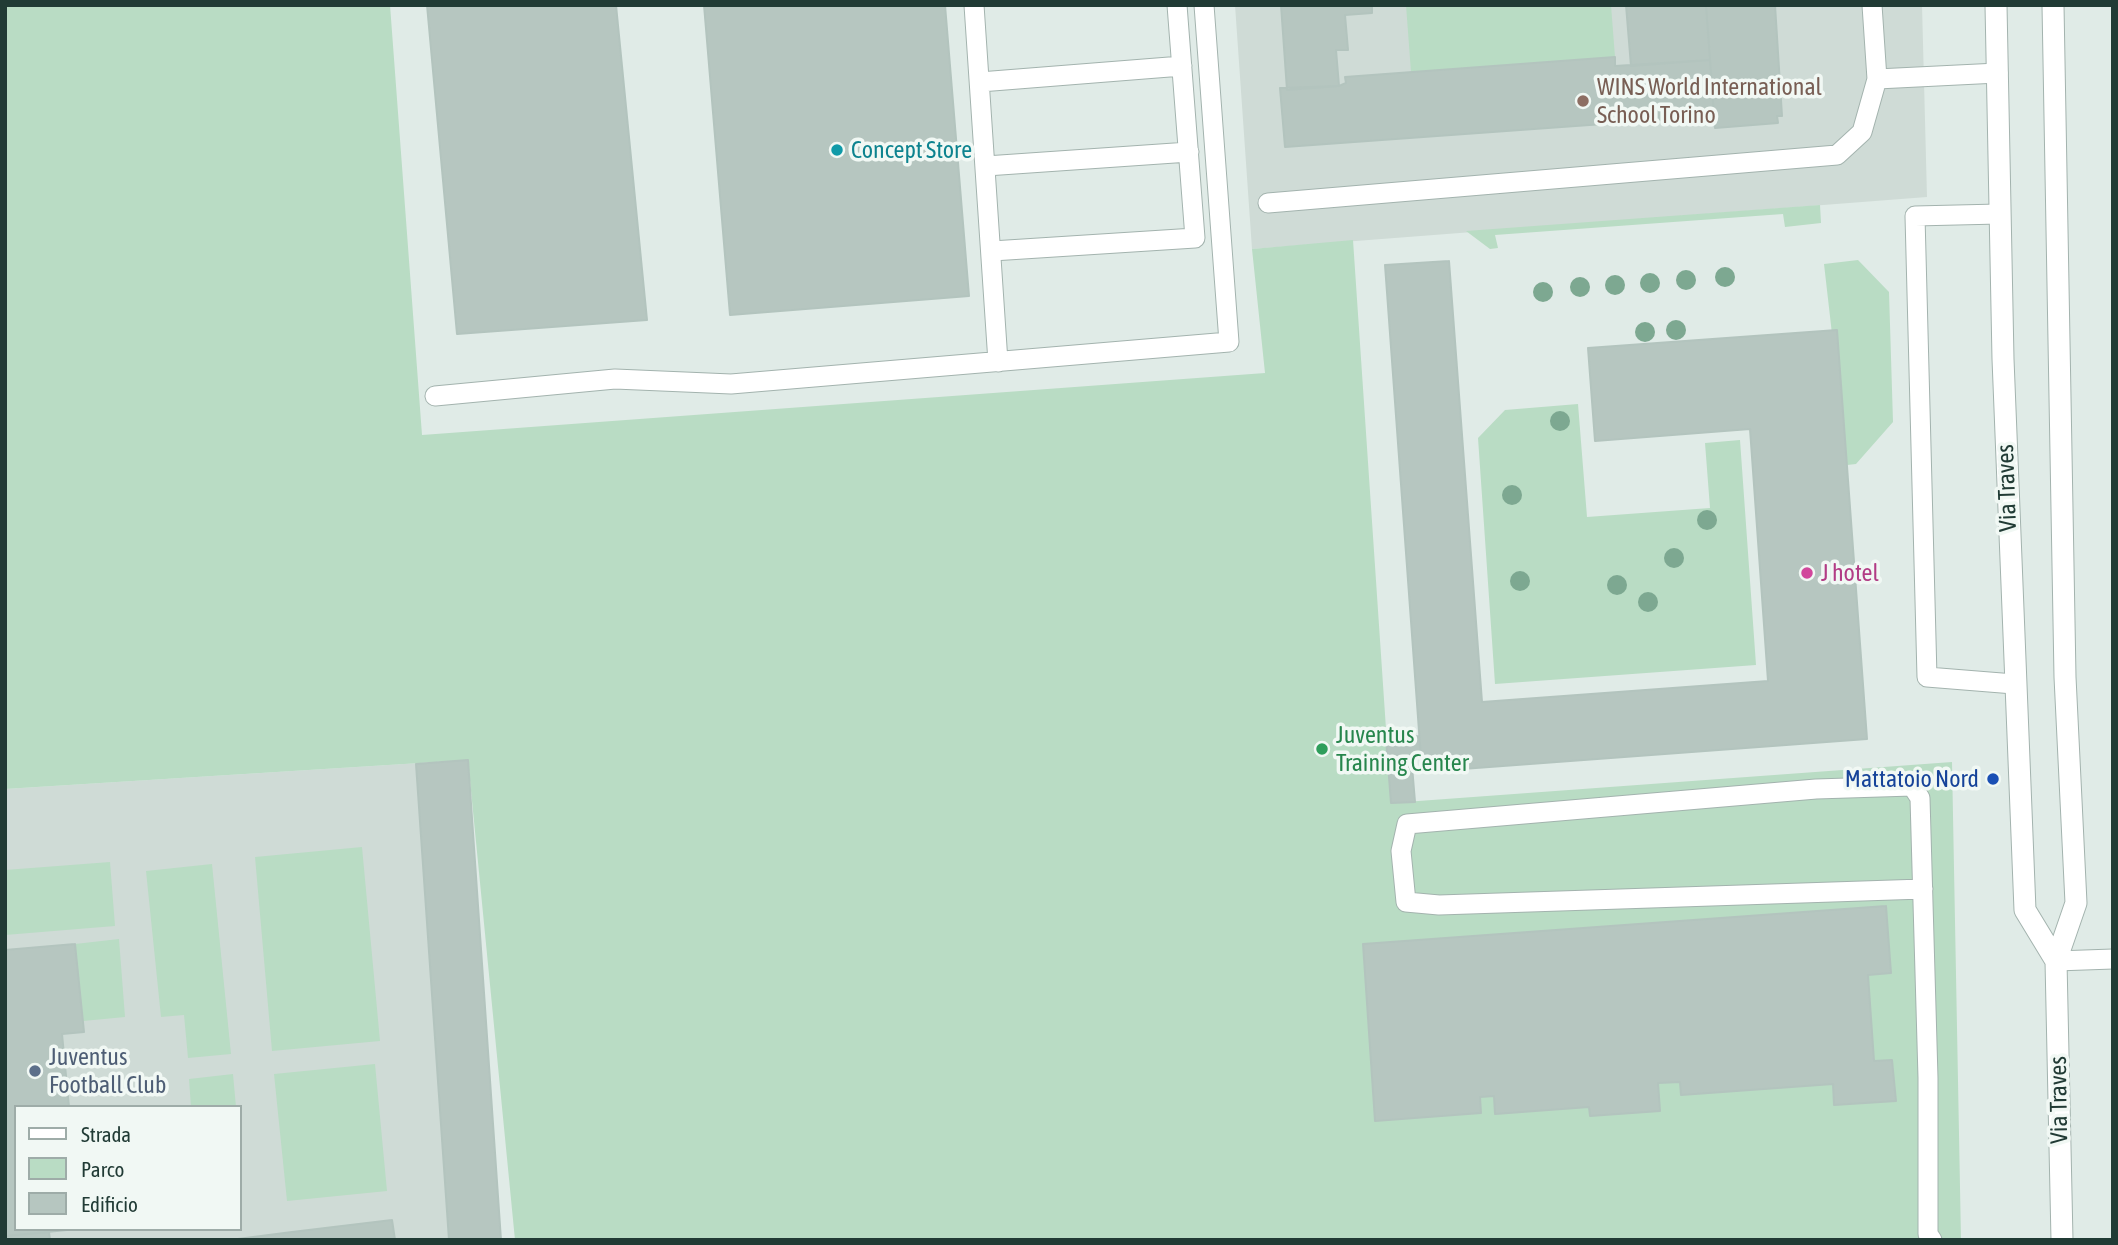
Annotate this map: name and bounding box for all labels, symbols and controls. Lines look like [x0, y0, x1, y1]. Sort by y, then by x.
place label: WINS World International School Torino [1597, 73, 1822, 129]
marker: WINS World International School Torino [1575, 93, 1591, 109]
place label: Concept Store [851, 136, 972, 164]
marker: Concept Store [829, 142, 845, 158]
street label: Via Traves [1991, 444, 2023, 532]
place label: J hotel [1821, 559, 1879, 587]
marker: J hotel [1799, 565, 1815, 581]
place label: Juventus Training Center [1336, 721, 1469, 777]
marker: Juventus Training Center [1314, 741, 1330, 757]
place label: Mattatoio Nord [1845, 765, 1979, 793]
marker: Mattatoio Nord [1985, 771, 2001, 787]
place label: Juventus Football Club [49, 1043, 166, 1099]
street label: Via Traves [2044, 1056, 2074, 1144]
marker: Juventus Football Club [27, 1063, 43, 1079]
legend [14, 1105, 242, 1231]
text: Strada [81, 1122, 131, 1146]
text: Parco [81, 1157, 124, 1181]
text: Edificio [81, 1192, 138, 1216]

